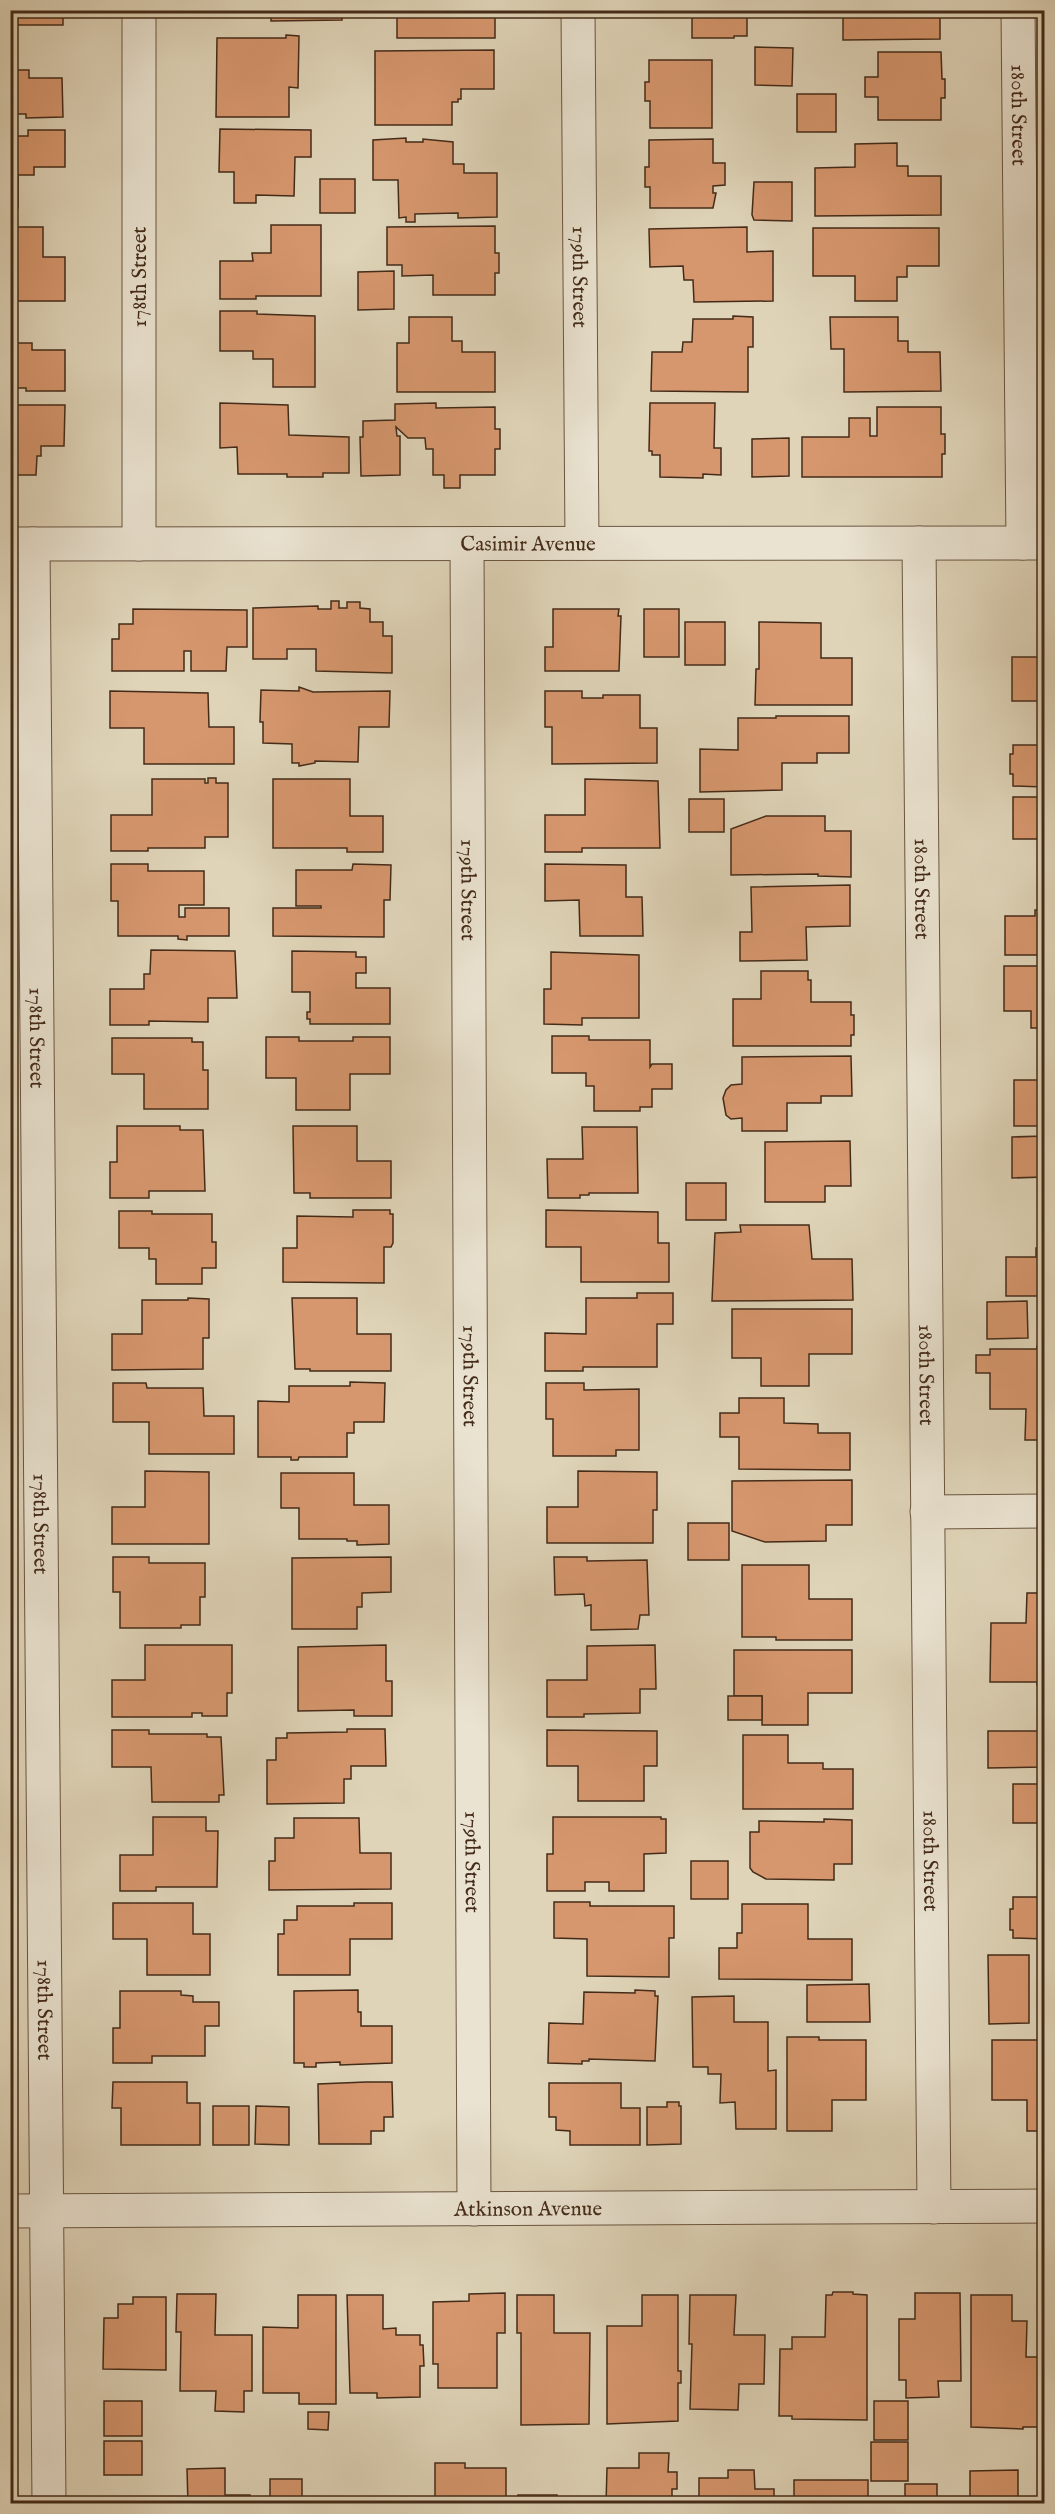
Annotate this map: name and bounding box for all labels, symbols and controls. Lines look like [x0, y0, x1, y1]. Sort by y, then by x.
street label: 180th Street [1004, 64, 1031, 166]
street label: 178th Street [127, 226, 154, 328]
street label: 179th Street [565, 226, 592, 328]
street label: Casimir Avenue [460, 531, 596, 559]
street label: 180th Street [907, 838, 935, 940]
street label: 179th Street [453, 839, 481, 941]
street label: 178th Street [22, 987, 49, 1089]
street label: 180th Street [911, 1324, 939, 1426]
street label: 179th Street [455, 1325, 483, 1427]
street label: 178th Street [26, 1473, 53, 1575]
street label: 180th Street [915, 1810, 943, 1912]
street label: 179th Street [457, 1811, 485, 1913]
street label: 178th Street [30, 1959, 57, 2061]
street label: Atkinson Avenue [453, 2196, 602, 2224]

